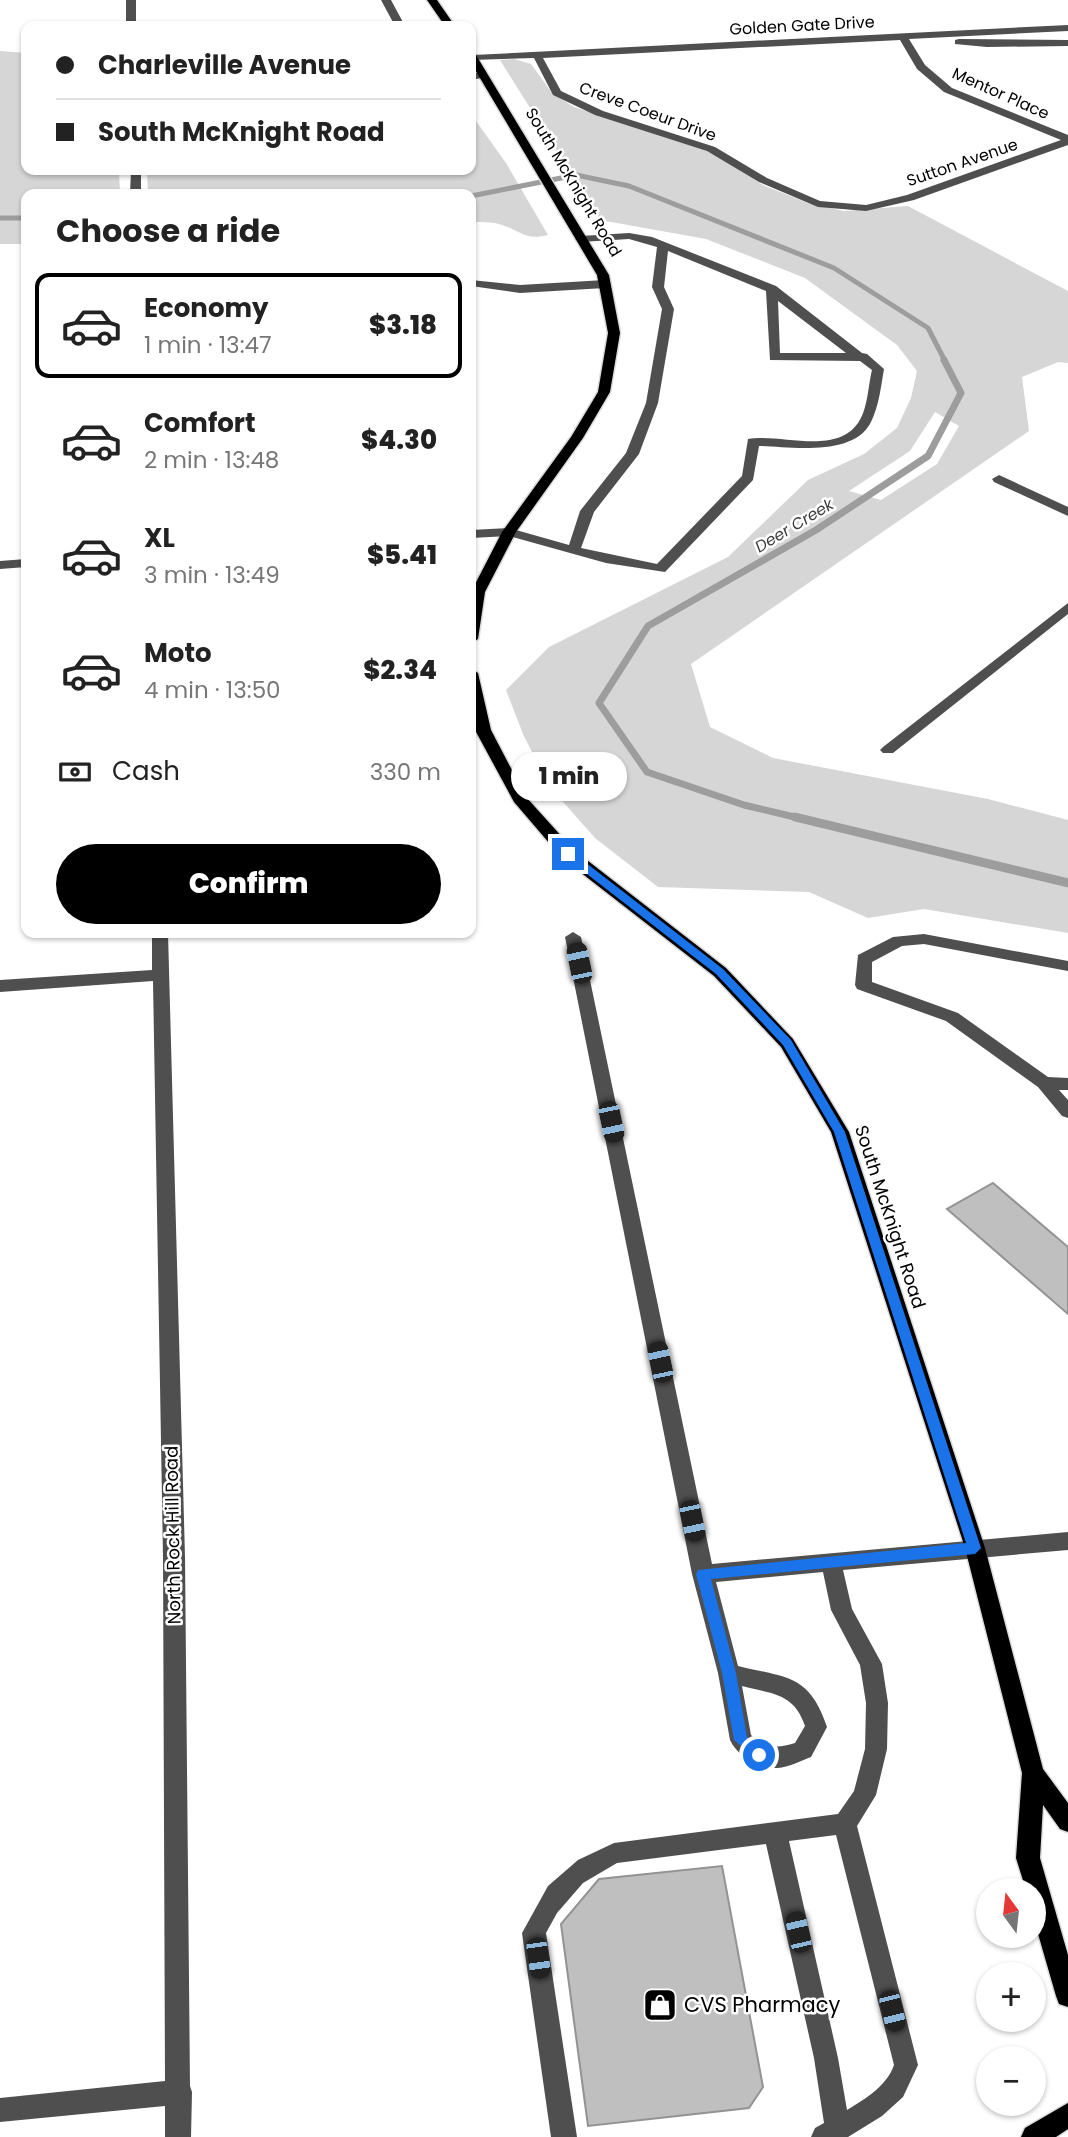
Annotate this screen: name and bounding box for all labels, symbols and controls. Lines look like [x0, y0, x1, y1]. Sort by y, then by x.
street label: Golden Gate Drive [729, 10, 875, 41]
text: Charleville Avenue [98, 47, 351, 83]
street label: Mentor Place [949, 62, 1053, 125]
street label: Creve Coeur Drive [576, 76, 720, 147]
street label: South McKnight Road [520, 103, 627, 261]
text: South McKnight Road [98, 114, 385, 150]
street label: Sutton Avenue [904, 133, 1021, 192]
text: Choose a ride [56, 208, 280, 253]
text: Economy [144, 290, 268, 326]
icon: car [60, 294, 123, 357]
text: $3.18 [369, 307, 437, 343]
text: 1 min · 13:47 [144, 329, 272, 361]
text: Comfort [144, 405, 256, 441]
icon: car [60, 409, 123, 472]
text: $4.30 [361, 422, 437, 458]
text: 2 min · 13:48 [144, 444, 279, 476]
water label: Deer Creek [750, 492, 839, 558]
text: XL [144, 520, 175, 556]
icon: car [60, 524, 123, 587]
text: $5.41 [367, 537, 437, 573]
text: 3 min · 13:49 [144, 559, 280, 591]
text: Moto [144, 635, 212, 671]
icon: car [60, 639, 123, 702]
text: $2.34 [363, 652, 437, 688]
text: 4 min · 13:50 [144, 674, 281, 706]
callout: 1 min [510, 752, 626, 802]
icon: cash [56, 753, 94, 791]
text: Cash [112, 753, 180, 789]
text: 330 m [370, 756, 441, 788]
text: 1 min [539, 760, 599, 792]
route end [552, 838, 584, 870]
button: Confirm [56, 844, 441, 924]
car [565, 940, 594, 986]
car [597, 1099, 626, 1145]
street label: South McKnight Road [849, 1122, 932, 1312]
car [646, 1339, 675, 1385]
street label: North Rock Hill Road [158, 1446, 187, 1625]
car [678, 1498, 707, 1544]
route start [743, 1739, 775, 1771]
north arrow [976, 1878, 1046, 1948]
map controls [976, 1878, 1046, 2116]
car [784, 1909, 813, 1955]
car [525, 1936, 552, 1980]
button: + [976, 1962, 1046, 2032]
shop icon: CVS Pharmacy [641, 1986, 679, 2024]
car [877, 1988, 908, 2034]
place label: CVS Pharmacy [684, 1990, 841, 2019]
button: − [976, 2046, 1046, 2116]

